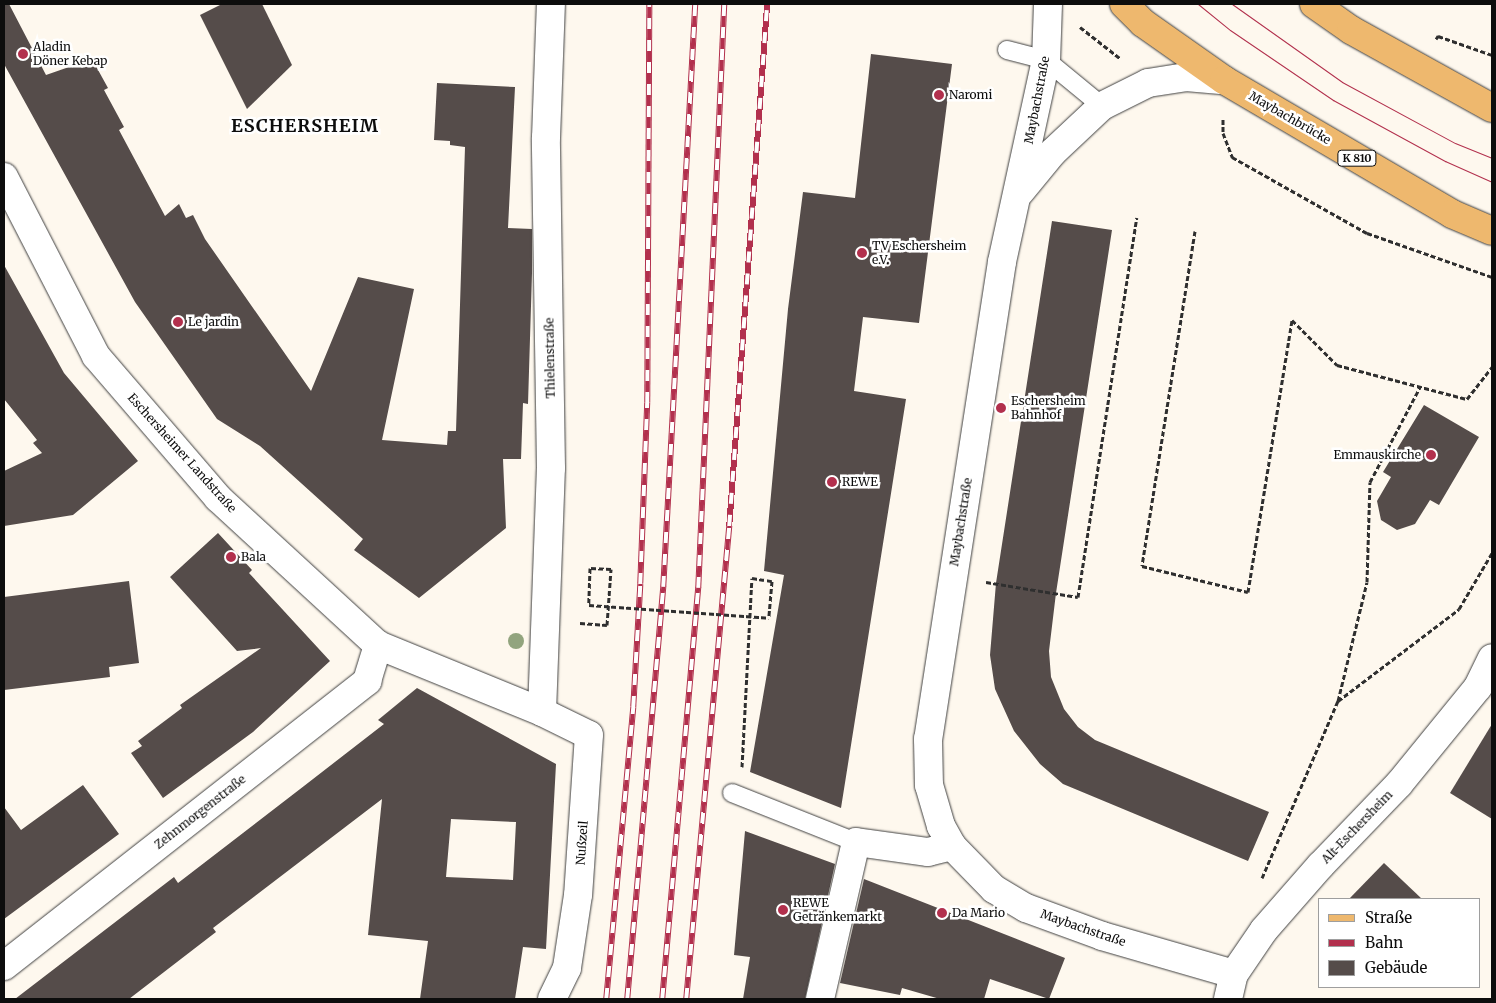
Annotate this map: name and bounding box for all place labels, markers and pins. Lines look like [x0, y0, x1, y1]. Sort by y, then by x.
place label: Aladin Döner Kebap [33, 40, 107, 68]
marker: Aladin Döner Kebap [17, 48, 29, 60]
place label: Naromi [949, 88, 992, 102]
marker: Naromi [933, 89, 945, 101]
place label: TV Eschersheim e.V. [872, 239, 966, 267]
marker: TV Eschersheim e.V. [856, 247, 868, 259]
place label: Le jardin [188, 315, 239, 329]
marker: Le jardin [172, 316, 184, 328]
place label: Eschersheim Bahnhof [1011, 394, 1086, 422]
marker: Eschersheim Bahnhof [995, 402, 1007, 414]
place label: Emmauskirche [1333, 448, 1421, 462]
marker: Emmauskirche [1425, 449, 1437, 461]
place label: REWE [842, 475, 878, 489]
marker: REWE [826, 476, 838, 488]
place label: Bala [241, 550, 266, 564]
marker: Bala [225, 551, 237, 563]
place label: REWE Getränkemarkt [793, 896, 882, 924]
marker: REWE Getränkemarkt [777, 904, 789, 916]
place label: Da Mario [952, 906, 1005, 920]
marker: Da Mario [936, 907, 948, 919]

